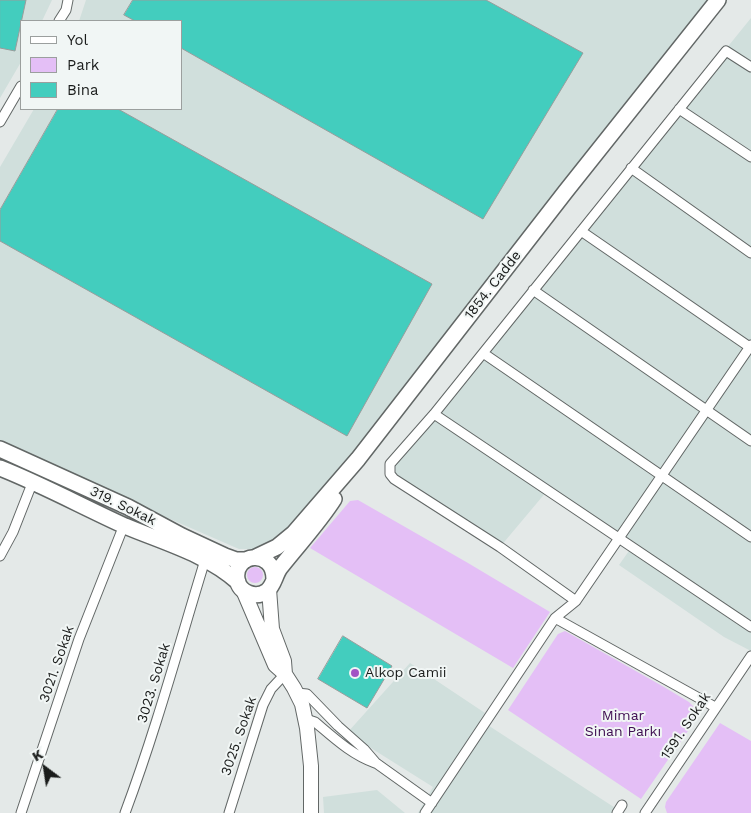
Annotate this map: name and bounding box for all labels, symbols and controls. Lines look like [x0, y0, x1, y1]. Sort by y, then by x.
legend [20, 20, 182, 110]
text: Yol [67, 31, 88, 49]
text: Park [67, 56, 99, 74]
text: Bina [67, 81, 99, 99]
street label: 1854. Cadde [461, 247, 525, 323]
street label: 319. Sokak [87, 483, 159, 529]
street label: 3021. Sokak [36, 623, 78, 705]
street label: 3023. Sokak [134, 641, 174, 725]
place label: Alkop Camii [365, 665, 446, 681]
marker: Alkop Camii [349, 667, 361, 679]
street label: 1591. Sokak [657, 689, 715, 763]
street label: 3025. Sokak [218, 694, 260, 778]
park label: Mimar Sinan Parkı [585, 708, 661, 740]
north arrow [20, 743, 70, 793]
text: K [29, 746, 46, 765]

